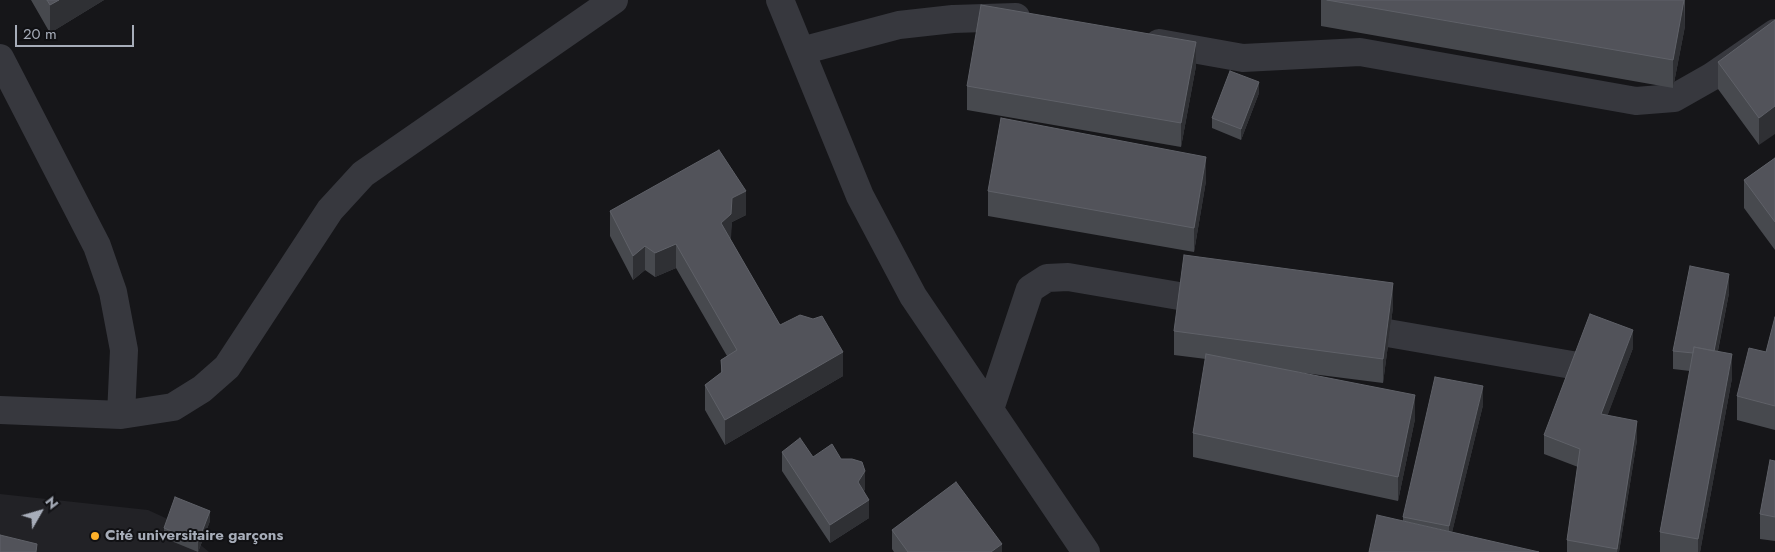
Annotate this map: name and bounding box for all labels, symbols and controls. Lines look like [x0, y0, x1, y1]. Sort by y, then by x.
scale bar [18, 15, 136, 47]
text: 20 m [23, 23, 57, 45]
north arrow [15, 487, 65, 537]
text: N [41, 492, 63, 513]
place label: Cité universitaire garçons [105, 527, 283, 545]
marker: Cité universitaire garçons [89, 530, 101, 542]

